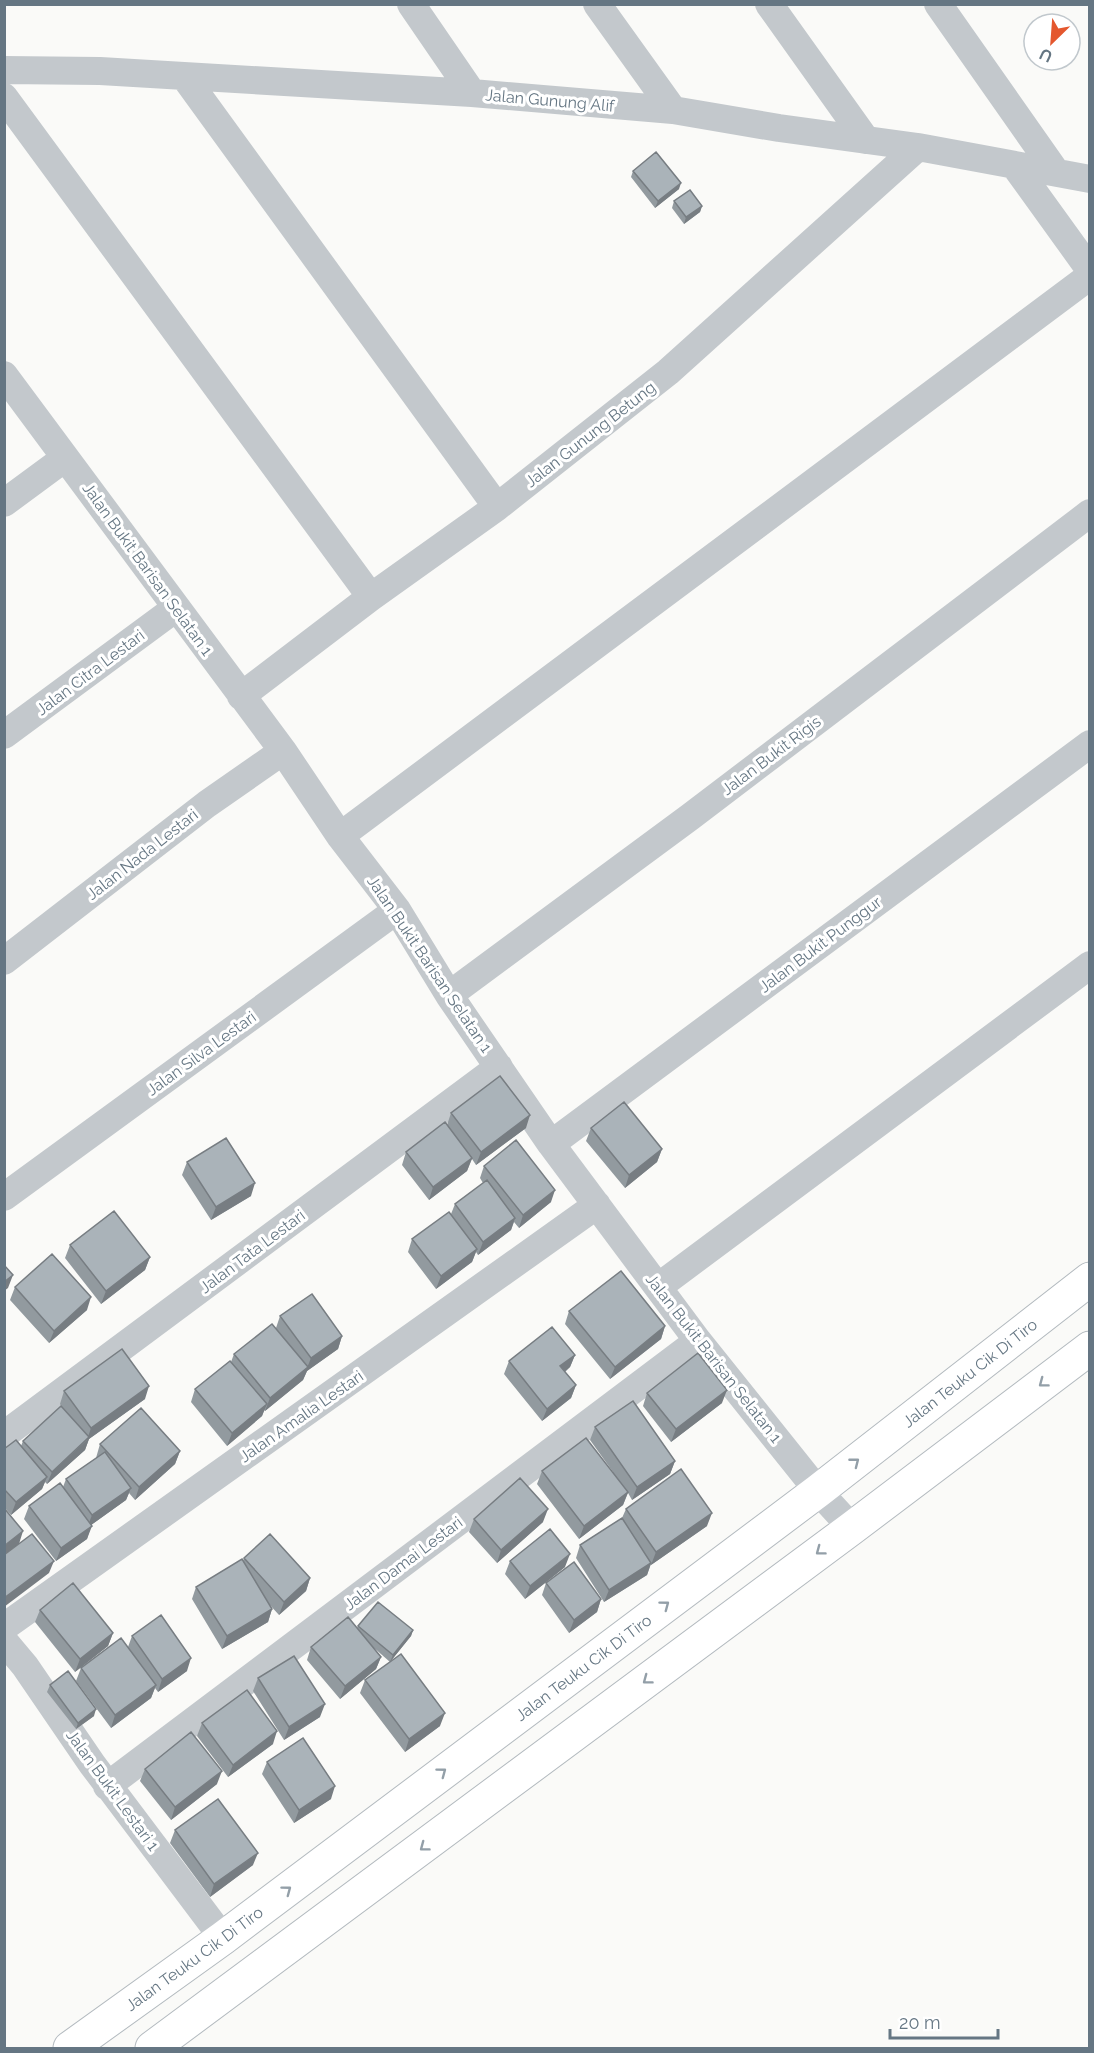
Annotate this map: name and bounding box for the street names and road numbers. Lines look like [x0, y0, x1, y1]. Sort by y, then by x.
street label: Jalan Gunung Alif [485, 85, 616, 116]
street label: Jalan Gunung Betung [521, 378, 659, 491]
street label: Jalan Bukit Barisan Selatan 1 [78, 479, 217, 660]
street label: Jalan Citra Lestari [32, 626, 148, 719]
street label: Jalan Bukit Rigis [718, 712, 825, 799]
street label: Jalan Nada Lestari [83, 805, 202, 904]
street label: Jalan Bukit Barisan Selatan 1 [363, 872, 496, 1056]
street label: Jalan Bukit Punggur [755, 892, 885, 997]
street label: Jalan Silva Lestari [143, 1007, 260, 1099]
street label: Jalan Tata Lestari [196, 1206, 309, 1297]
street label: Jalan Bukit Barisan Selatan 1 [642, 1270, 786, 1447]
street label: Jalan Teuku Cik Di Tiro [899, 1315, 1041, 1431]
street label: Jalan Amalia Lestari [236, 1367, 367, 1466]
street label: Jalan Damai Lestari [340, 1513, 466, 1614]
street label: Jalan Teuku Cik Di Tiro [512, 1611, 655, 1725]
street label: Jalan Bukit Lestari 1 [62, 1726, 163, 1855]
street label: Jalan Teuku Cik Di Tiro [122, 1902, 267, 2015]

